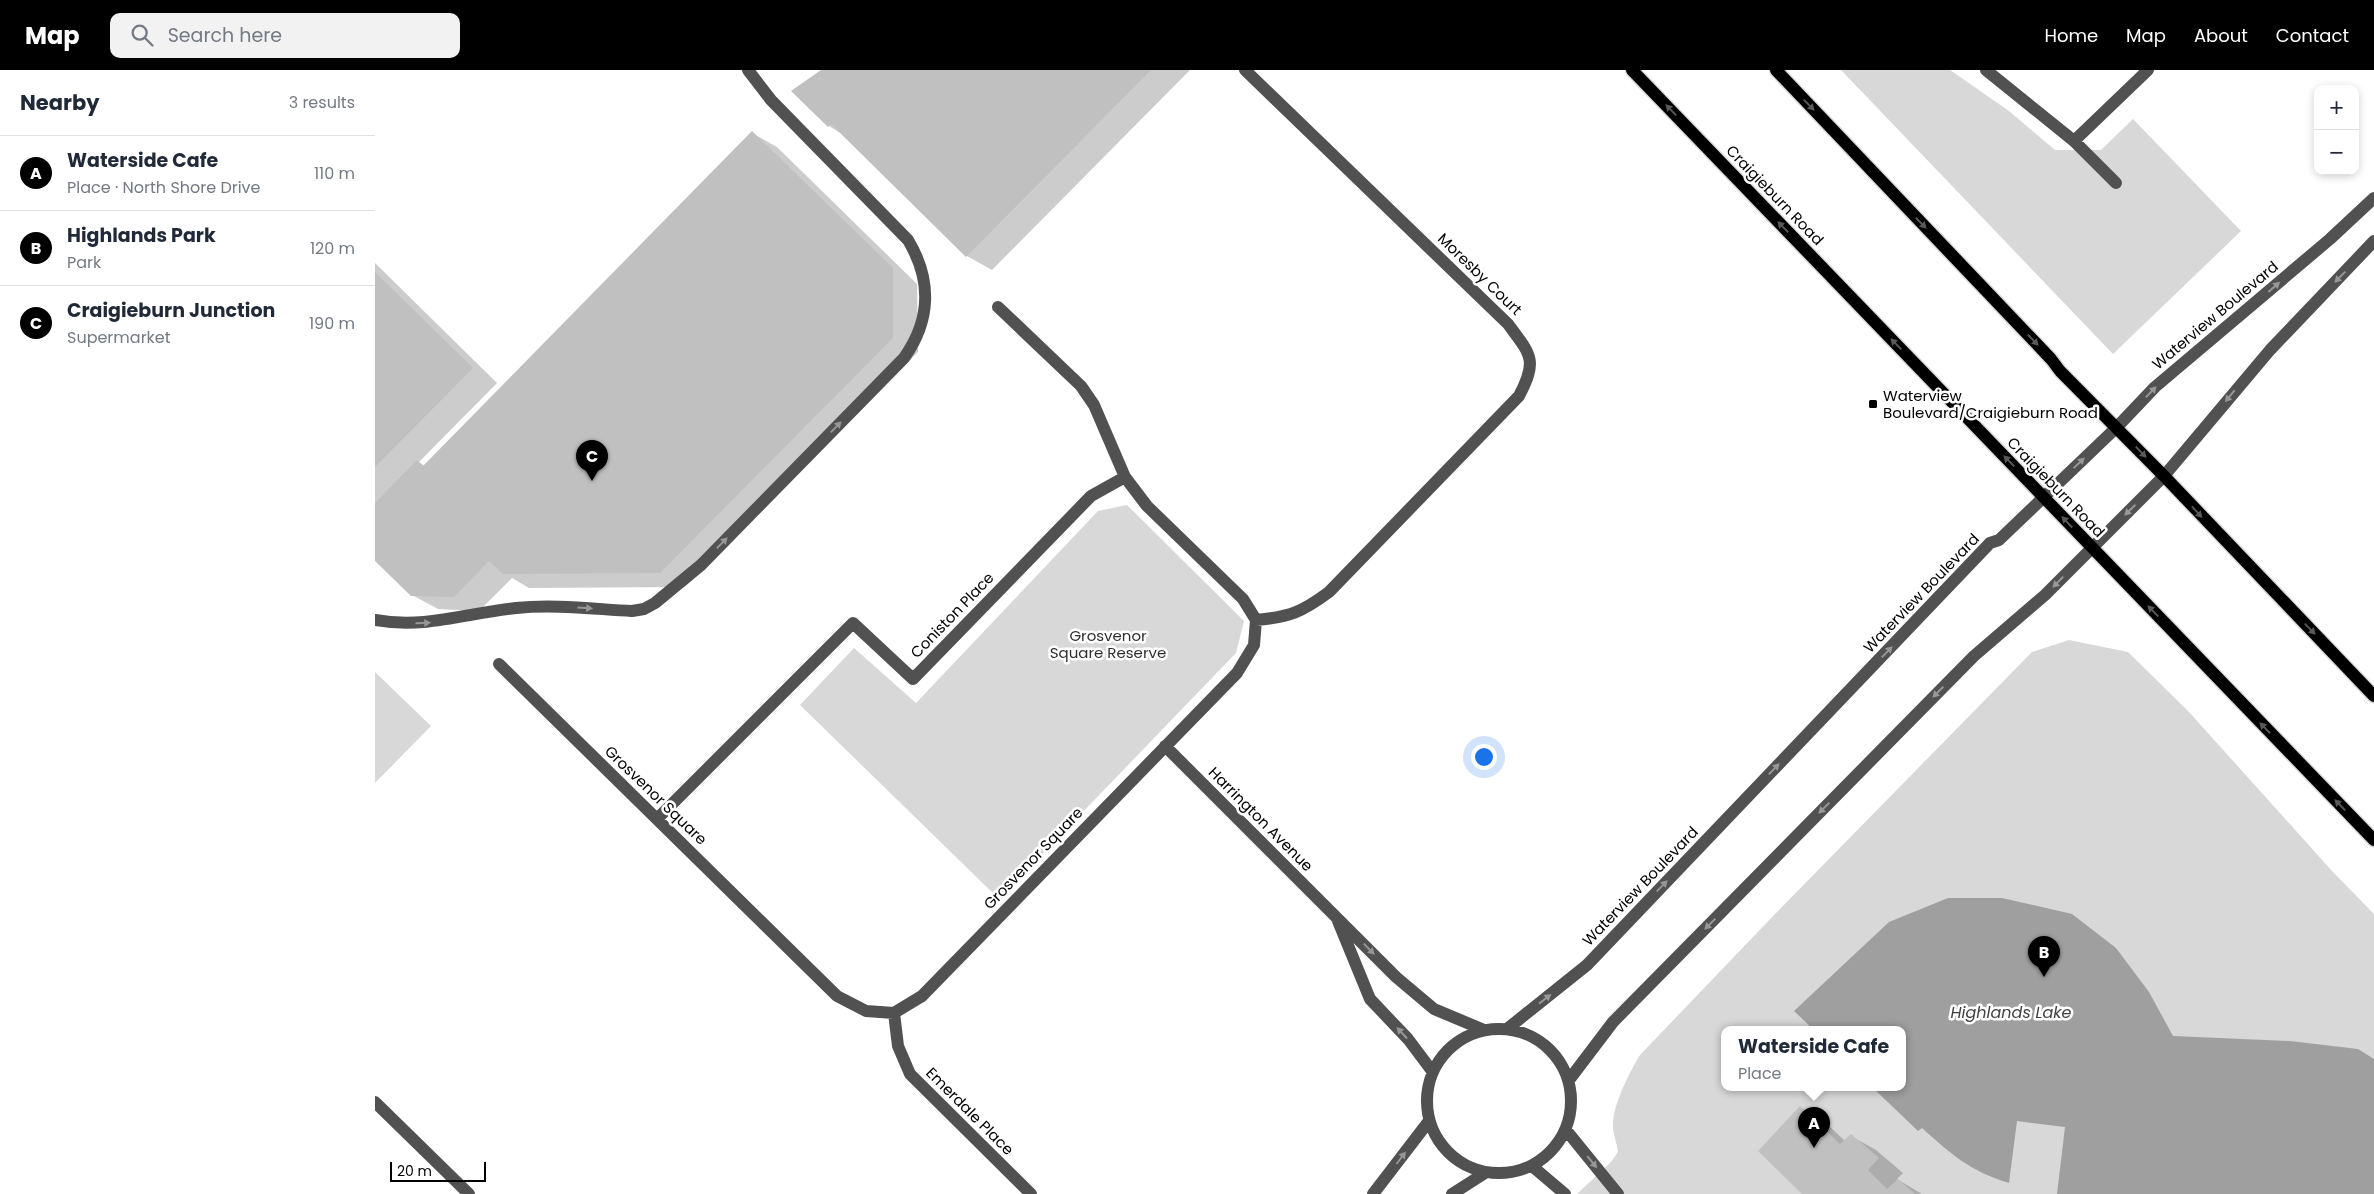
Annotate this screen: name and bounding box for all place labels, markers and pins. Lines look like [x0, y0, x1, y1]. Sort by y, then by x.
place label: Waterview Boulevard/Craigieburn Road [1883, 385, 2098, 423]
marker: Waterview Boulevard/Craigieburn Road [1867, 398, 1879, 410]
pin: C [576, 440, 608, 481]
pin: B [2028, 936, 2060, 977]
pin: A [1798, 1107, 1830, 1148]

